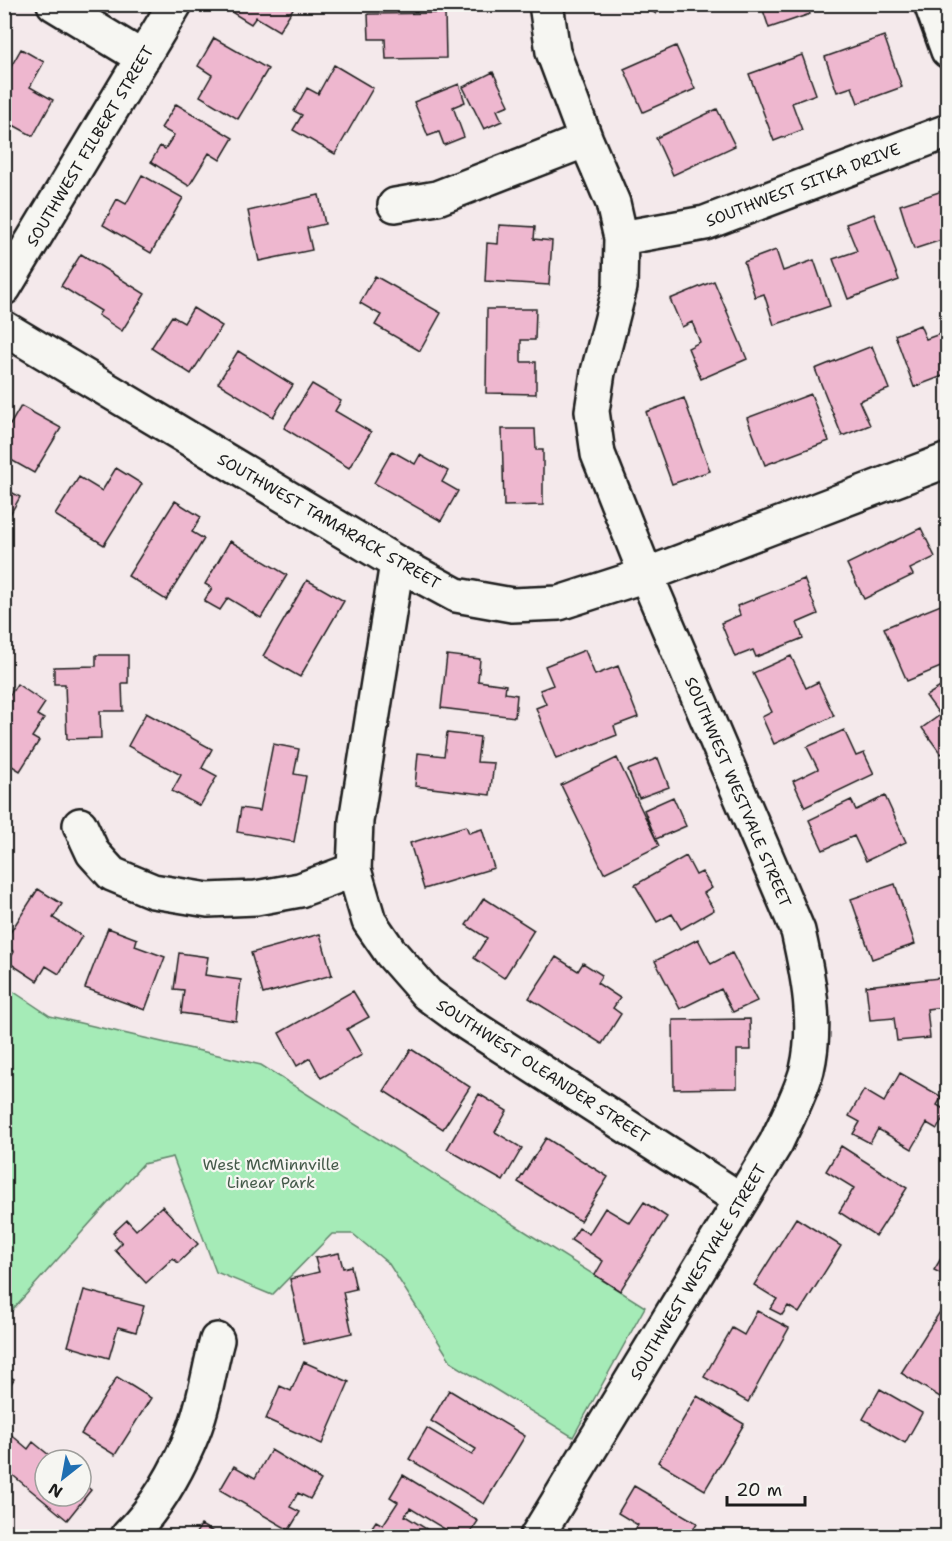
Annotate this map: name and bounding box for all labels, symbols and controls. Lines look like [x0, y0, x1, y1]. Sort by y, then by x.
street label: SOUTHWEST FILBERT STREET [22, 42, 158, 250]
street label: SOUTHWEST SITKA DRIVE [703, 138, 903, 232]
street label: SOUTHWEST TAMARACK STREET [214, 448, 444, 594]
street label: SOUTHWEST WESTVALE STREET [680, 674, 796, 911]
street label: SOUTHWEST OLEANDER STREET [433, 994, 653, 1148]
park label: West McMinnville Linear Park [202, 1154, 340, 1193]
street label: SOUTHWEST WESTVALE STREET [625, 1160, 771, 1384]
north arrow [33, 1448, 93, 1508]
scale bar [727, 1469, 805, 1507]
text: N [45, 1478, 66, 1503]
text: 20 m [736, 1478, 782, 1502]

